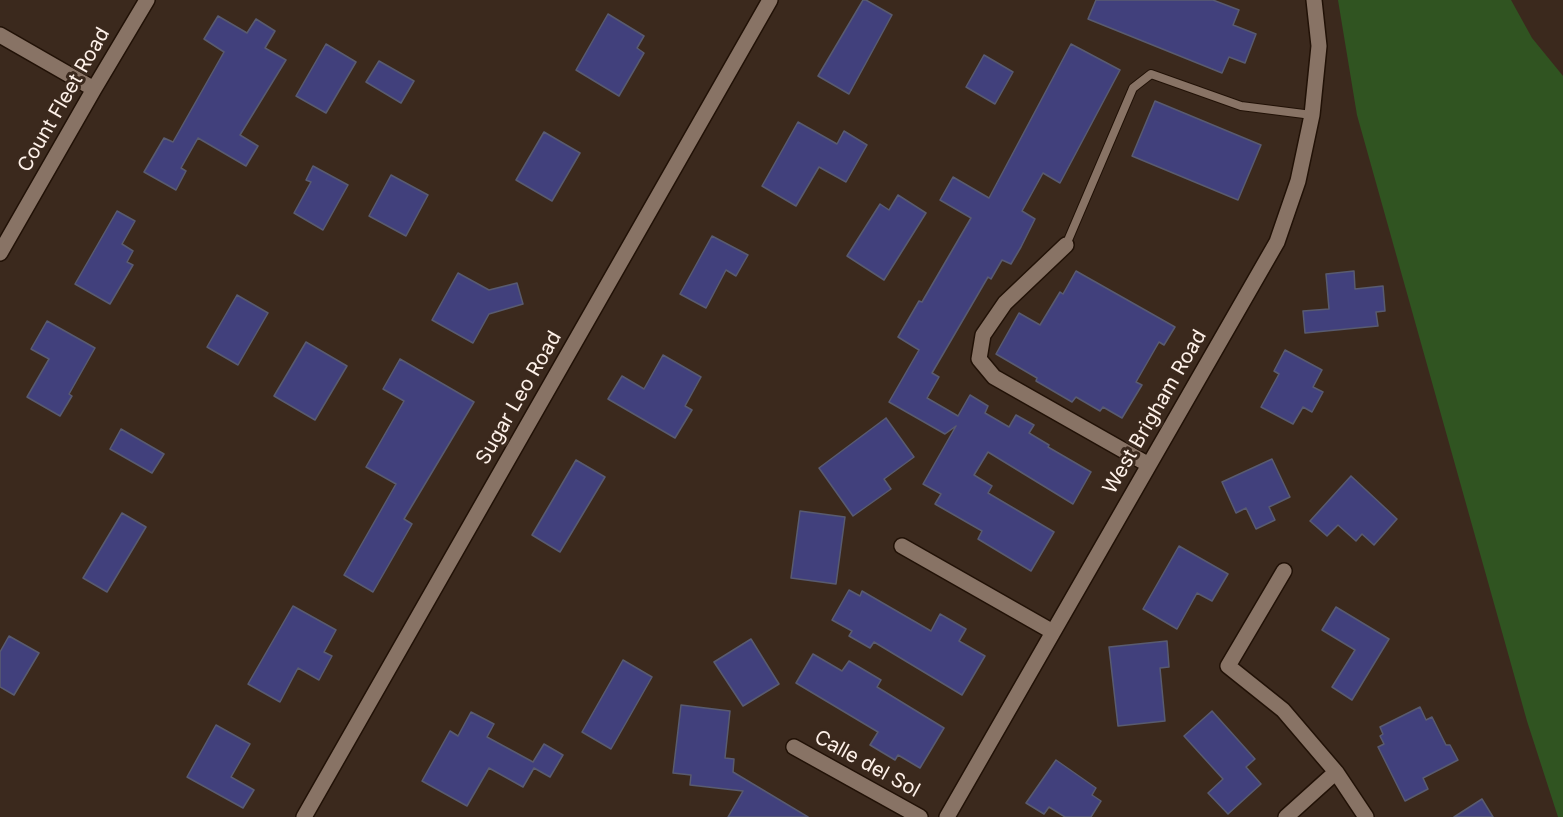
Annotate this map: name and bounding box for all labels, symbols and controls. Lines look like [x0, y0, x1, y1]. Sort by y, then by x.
street label: Count Fleet Road [13, 24, 115, 176]
street label: West Brigham Road [1098, 326, 1212, 498]
street label: Sugar Leo Road [471, 327, 567, 469]
street label: Calle del Sol [810, 725, 924, 803]

